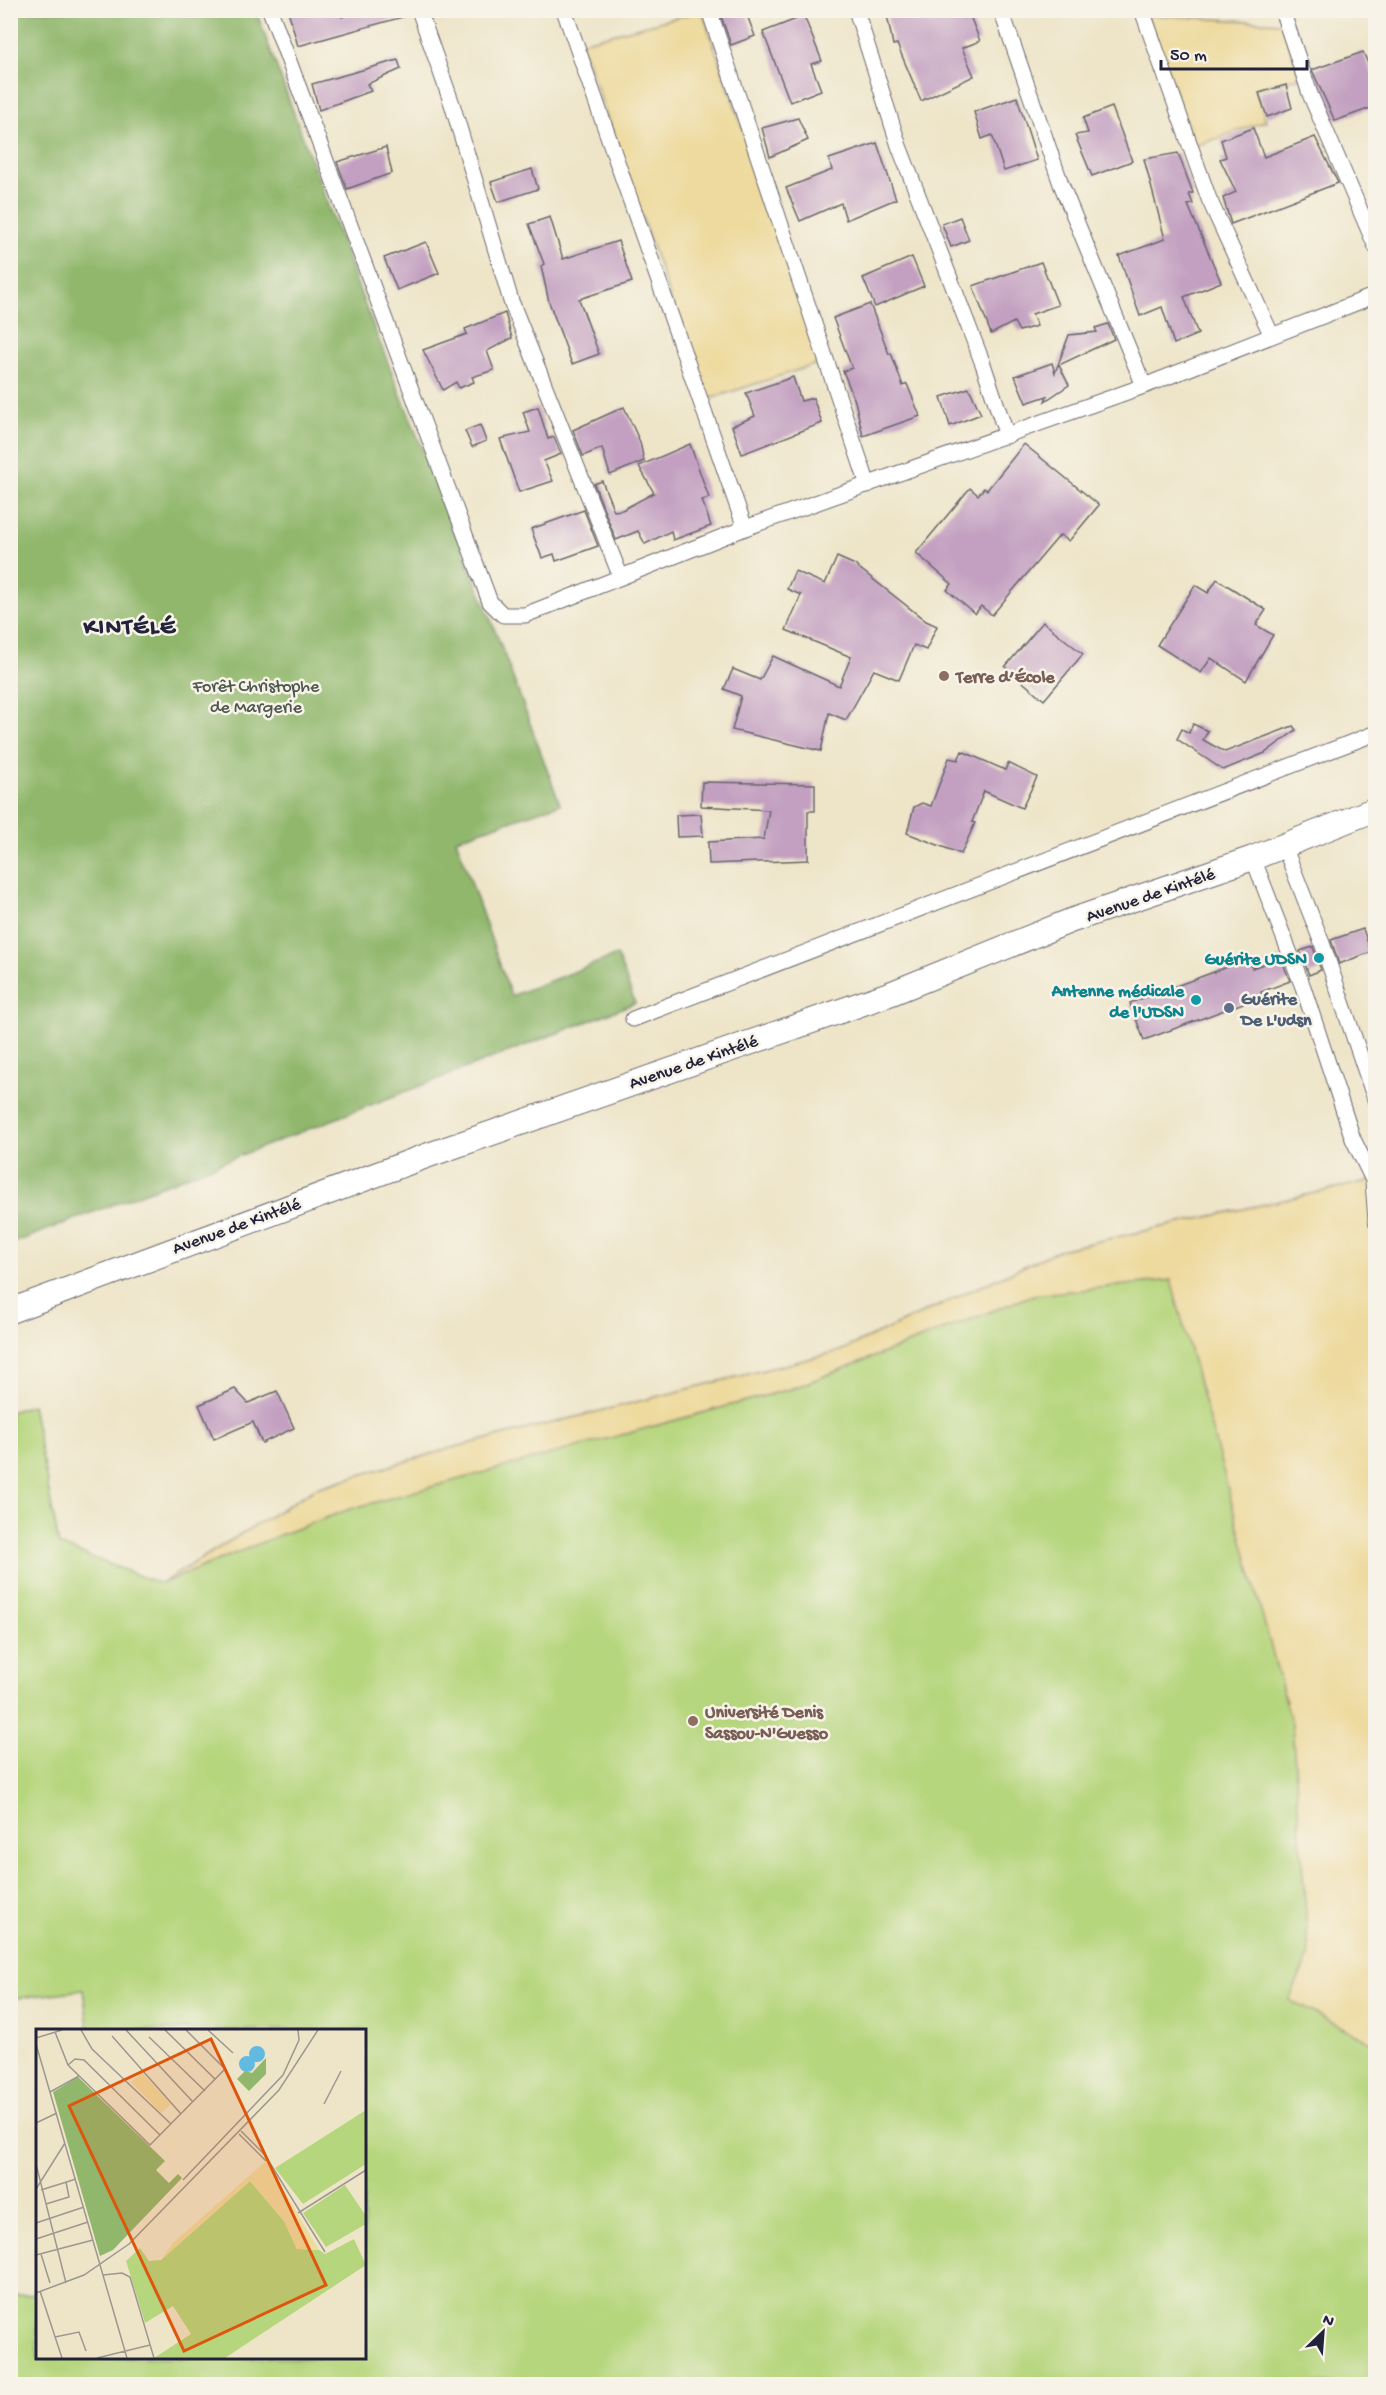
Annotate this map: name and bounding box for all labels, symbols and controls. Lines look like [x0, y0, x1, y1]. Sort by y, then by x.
scale bar [1161, 33, 1306, 71]
text: 50 m [1170, 46, 1207, 67]
district label: KINTÉLÉ [82, 614, 177, 643]
place label: Terre d’École [954, 667, 1055, 689]
marker: Terre d’École [937, 669, 951, 683]
park label: Forêt Christophe de Margerie [192, 677, 320, 719]
street label: Avenue de Kintélé [1084, 864, 1219, 928]
place label: Guérite UDSN [1205, 950, 1307, 971]
marker: Guérite UDSN [1312, 951, 1326, 965]
place label: Antenne médicale de l'UDSN [1051, 982, 1185, 1024]
place label: Guérite De L'udsn [1239, 990, 1312, 1032]
marker: Antenne médicale de l'UDSN [1189, 993, 1203, 1007]
marker: Guérite De L'udsn [1222, 1001, 1236, 1015]
street label: Avenue de Kintélé [627, 1031, 762, 1095]
street label: Avenue de Kintélé [170, 1194, 304, 1260]
place label: Université Denis Sassou-N'Guesso [705, 1703, 829, 1745]
marker: Université Denis Sassou-N'Guesso [686, 1714, 700, 1728]
inset map [36, 2029, 366, 2359]
north arrow [1293, 2302, 1353, 2362]
text: N [1319, 2311, 1337, 2333]

